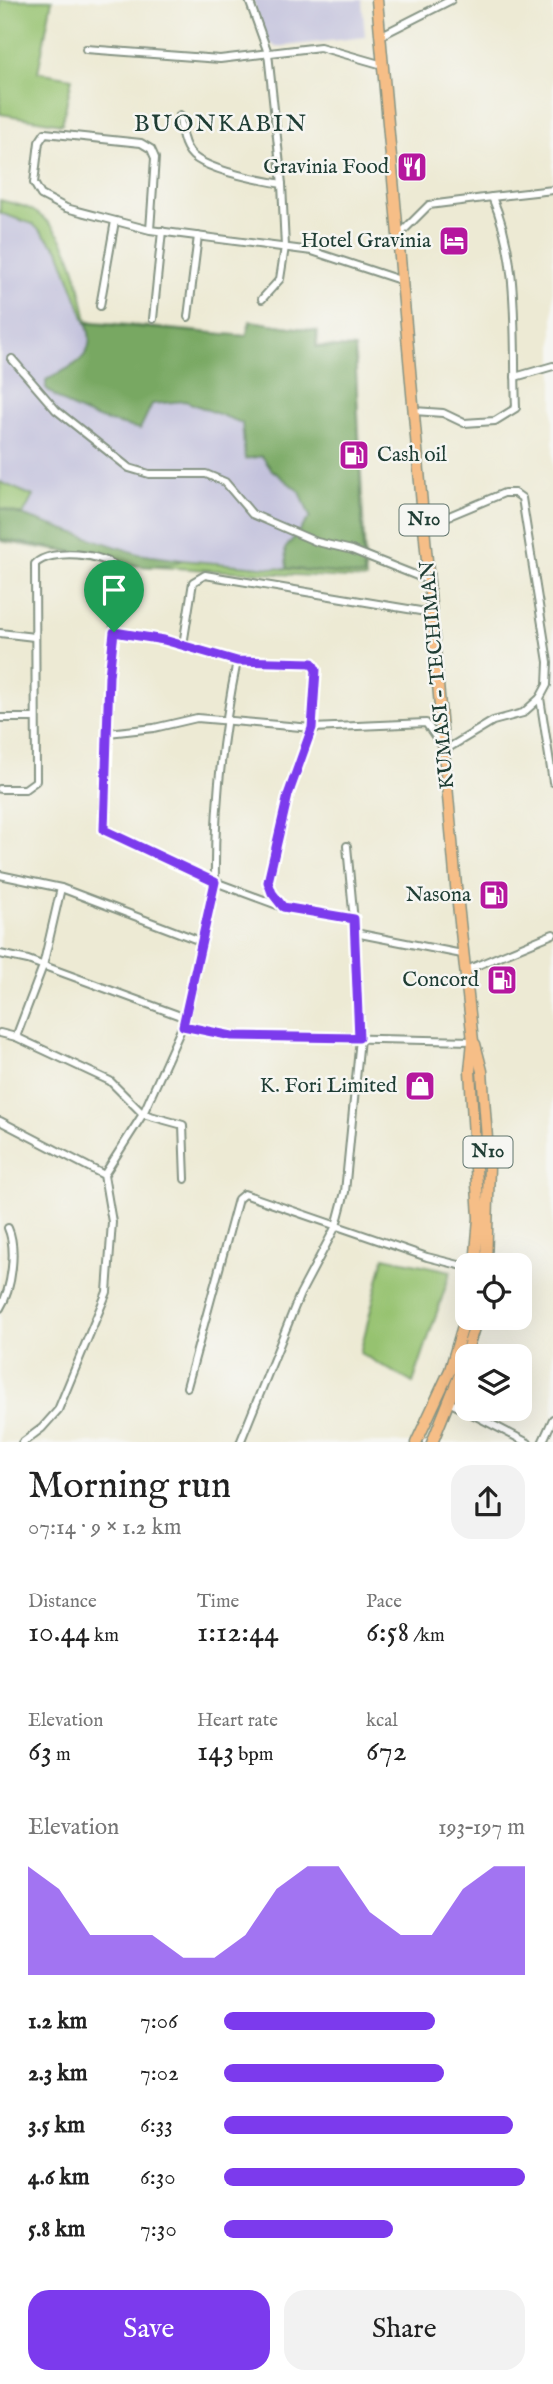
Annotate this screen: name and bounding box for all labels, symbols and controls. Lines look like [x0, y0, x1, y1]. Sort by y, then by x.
district label: BUONKABIN [134, 109, 308, 140]
restaurant icon: Gravinia Food [395, 150, 429, 184]
place label: Gravinia Food [263, 154, 390, 181]
hotel icon: Hotel Gravinia [437, 224, 471, 258]
place label: Hotel Gravinia [301, 228, 432, 255]
fuel station icon: Cash oil [337, 438, 371, 472]
place label: Cash oil [377, 442, 447, 469]
road number: N10 [400, 505, 448, 536]
pin [84, 560, 144, 632]
street label: KUMASI - TECHIMAN [415, 560, 461, 790]
icon: arrive [95, 571, 133, 609]
fuel station icon: Nasona [477, 878, 511, 912]
place label: Nasona [405, 882, 472, 909]
fuel station icon: Concord [485, 963, 519, 997]
place label: Concord [402, 967, 480, 994]
shop icon: K. Fori Limited [403, 1069, 437, 1103]
place label: K. Fori Limited [260, 1073, 398, 1100]
road number: N10 [463, 1136, 512, 1168]
map controls [455, 1253, 532, 1421]
button: locate [455, 1253, 532, 1330]
button: layers [455, 1344, 532, 1421]
text: Morning run [28, 1463, 231, 1511]
button: share [451, 1465, 525, 1539]
text: 07:14 · 9 × 1.2 km [28, 1513, 182, 1542]
text: Distance [28, 1590, 97, 1614]
text: Time [197, 1590, 239, 1614]
text: Pace [366, 1590, 402, 1614]
text: 10.44 [28, 1614, 90, 1652]
text: 1:12:44 [197, 1614, 279, 1652]
text: 6:58 [366, 1614, 409, 1652]
text: km [90, 1624, 119, 1648]
text: /km [409, 1624, 445, 1648]
text: Elevation [28, 1709, 103, 1733]
text: Heart rate [197, 1709, 278, 1733]
text: kcal [366, 1709, 398, 1733]
text: 63 [28, 1733, 52, 1771]
text: 143 [197, 1733, 234, 1771]
text: 672 [366, 1733, 407, 1771]
text: m [52, 1743, 71, 1767]
text: bpm [234, 1743, 273, 1767]
text: Elevation [28, 1813, 119, 1842]
text: 193–197 m [438, 1813, 525, 1842]
text: 1.2 km [28, 2007, 87, 2036]
text: 7:06 [140, 2007, 178, 2036]
text: 2.3 km [28, 2059, 87, 2088]
text: 7:02 [140, 2059, 179, 2088]
text: 3.5 km [28, 2111, 85, 2140]
text: 6:33 [140, 2111, 173, 2140]
text: 4.6 km [28, 2163, 90, 2192]
text: 6:30 [140, 2163, 176, 2192]
text: 5.8 km [28, 2215, 85, 2244]
text: 7:30 [140, 2215, 177, 2244]
button: Save [28, 2290, 270, 2370]
button: Share [284, 2290, 525, 2370]

